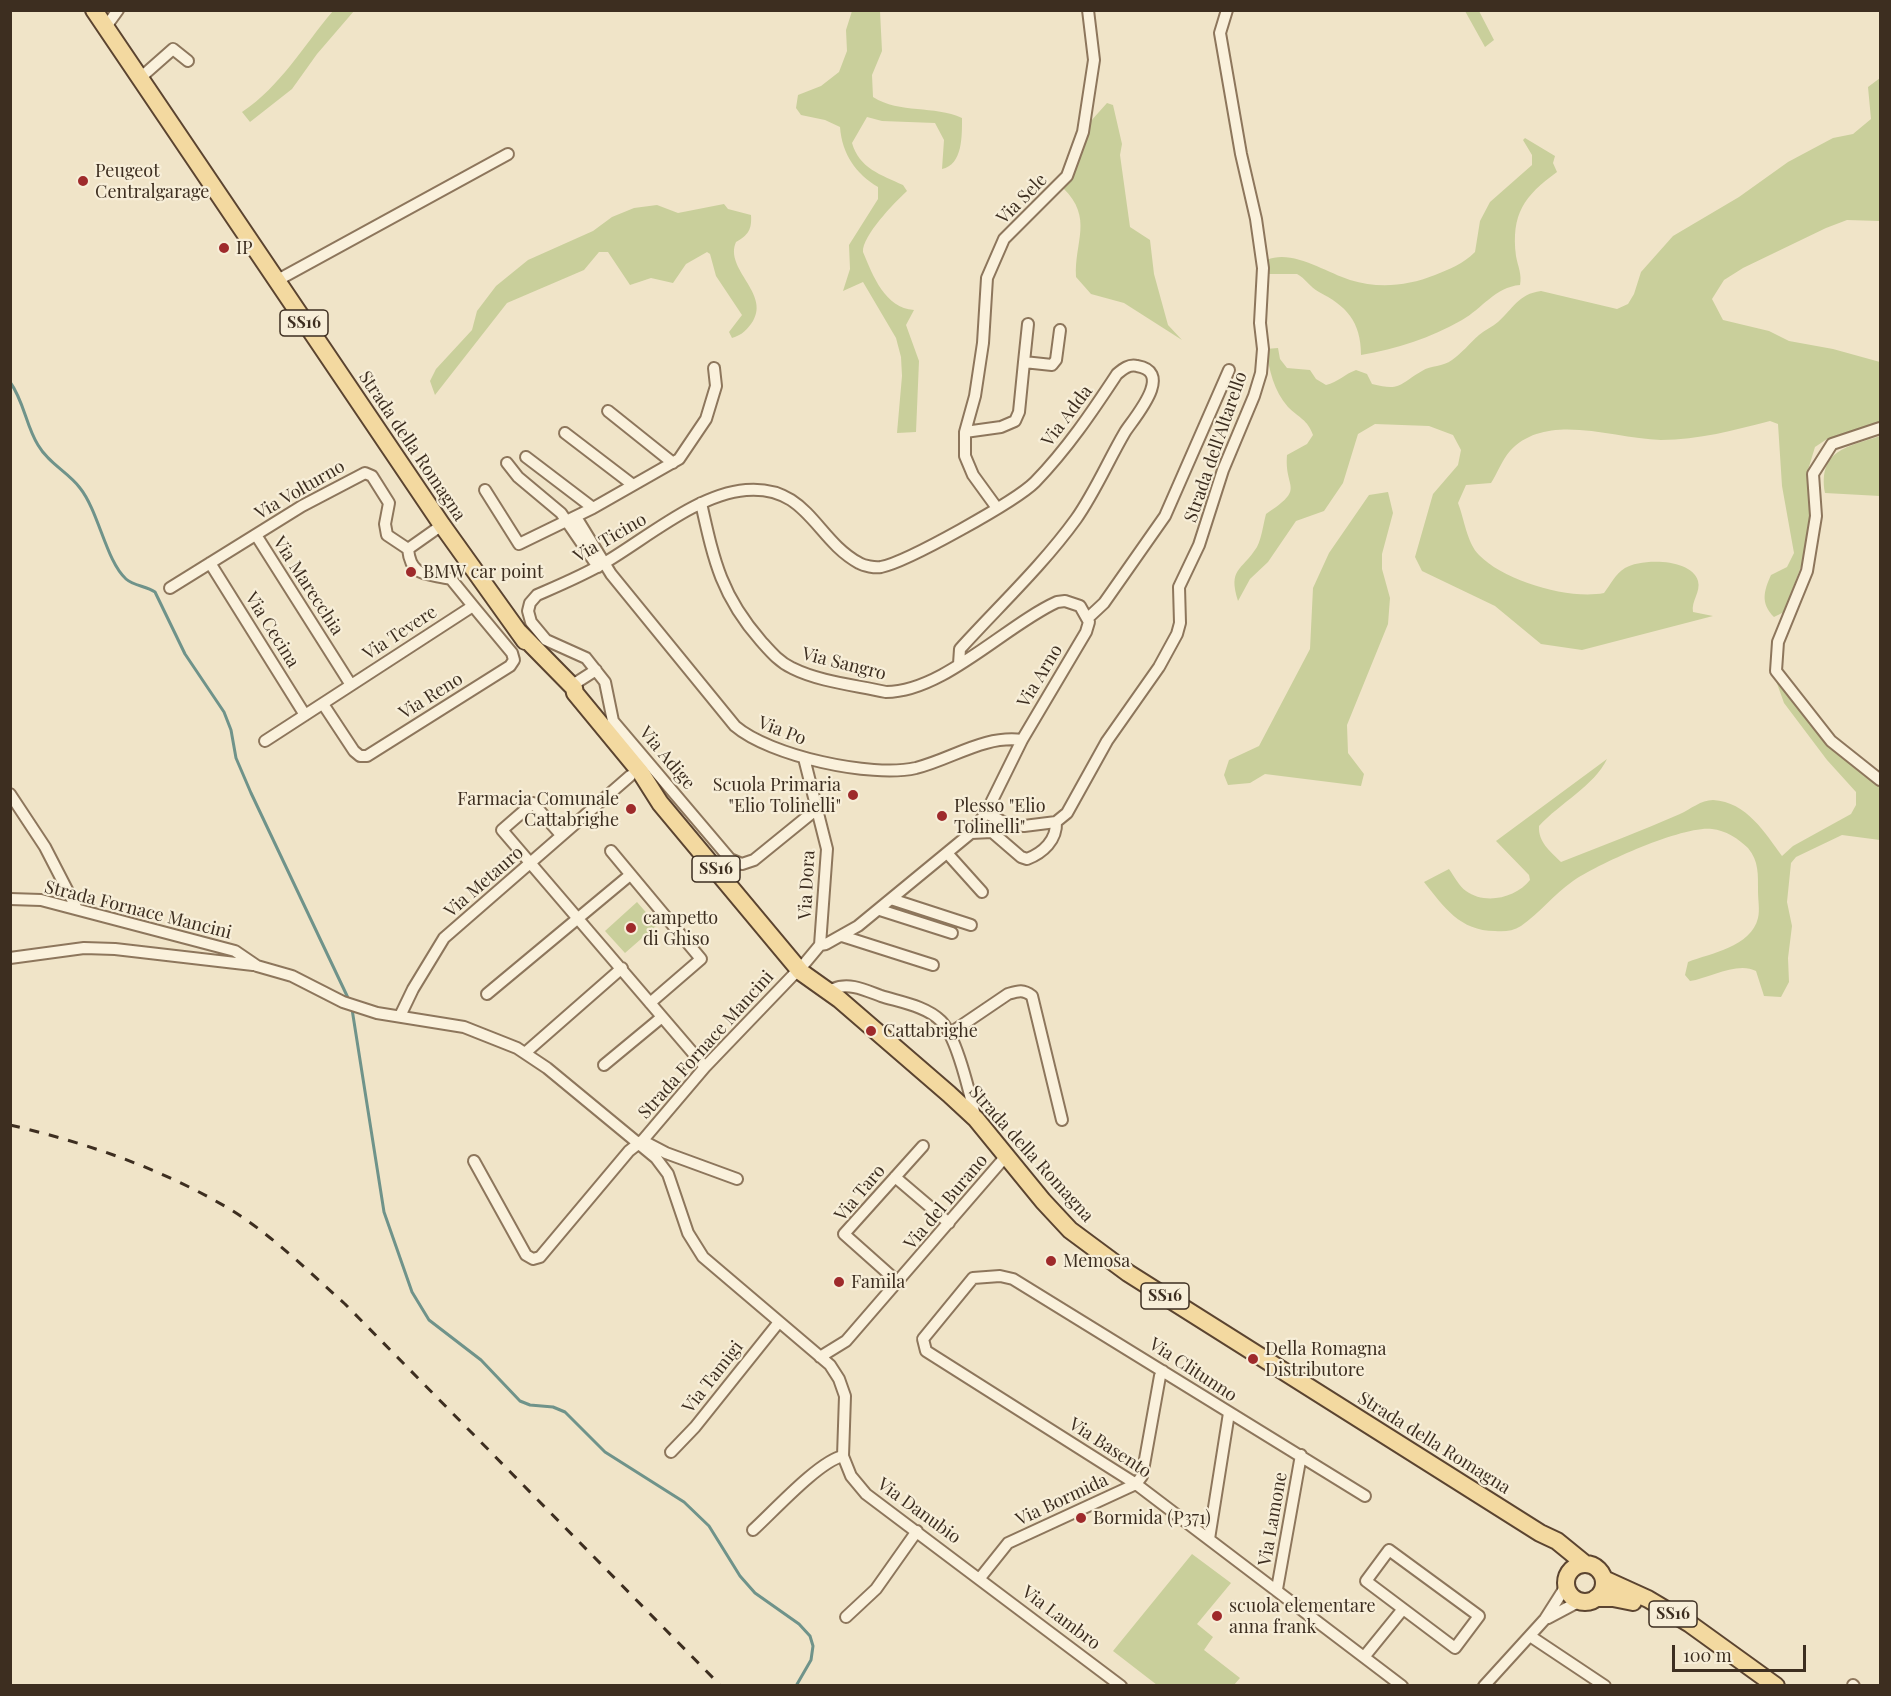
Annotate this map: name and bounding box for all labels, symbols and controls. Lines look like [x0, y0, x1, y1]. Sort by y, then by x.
place label: Peugeot Centralgarage [95, 160, 209, 202]
street label: Via Sele [992, 169, 1052, 229]
marker: Peugeot Centralgarage [76, 174, 90, 188]
place label: IP [236, 237, 253, 259]
marker: IP [217, 241, 231, 255]
road number: SS16 [280, 310, 328, 336]
street label: Strada della Romagna [354, 367, 470, 525]
street label: Strada dell'Altarello [1180, 369, 1252, 525]
street label: Via Adda [1037, 381, 1097, 451]
street label: Via Volturno [251, 456, 349, 524]
street label: Via Ticino [570, 508, 650, 568]
street label: Via Marecchia [268, 533, 348, 639]
place label: BMW car point [423, 561, 543, 583]
marker: BMW car point [404, 565, 418, 579]
street label: Via Cecina [240, 588, 304, 672]
street label: Via Tevere [359, 601, 441, 665]
street label: Via Arno [1013, 641, 1067, 711]
street label: Via Sangro [800, 643, 888, 685]
street label: Via Reno [395, 668, 467, 724]
street label: Via Po [755, 712, 809, 750]
street label: Via Adige [635, 722, 699, 794]
place label: Scuola Primaria "Elio Tolinelli" [713, 774, 841, 816]
place label: Farmacia Comunale Cattabrighe [457, 788, 619, 830]
marker: Scuola Primaria "Elio Tolinelli" [846, 788, 860, 802]
place label: Plesso "Elio Tolinelli" [954, 795, 1045, 838]
marker: Farmacia Comunale Cattabrighe [624, 802, 638, 816]
marker: Plesso "Elio Tolinelli" [935, 809, 949, 823]
street label: Via Metauro [440, 842, 528, 922]
street label: Via Dora [794, 850, 820, 920]
road number: SS16 [692, 856, 740, 882]
street label: Strada Fornace Mancini [42, 876, 234, 944]
place label: campetto di Ghiso [643, 907, 718, 950]
marker: campetto di Ghiso [624, 921, 638, 935]
street label: Strada Fornace Mancini [634, 966, 778, 1124]
place label: Cattabrighe [883, 1020, 978, 1042]
marker: Cattabrighe [864, 1024, 878, 1038]
street label: Strada della Romagna [964, 1081, 1098, 1227]
street label: Via del Burano [900, 1150, 992, 1254]
street label: Via Taro [830, 1160, 890, 1226]
place label: Memosa [1063, 1250, 1130, 1272]
marker: Memosa [1044, 1254, 1058, 1268]
place label: Famila [851, 1271, 905, 1293]
marker: Famila [832, 1275, 846, 1289]
road number: SS16 [1141, 1283, 1189, 1309]
street label: Via Clitunno [1145, 1334, 1241, 1406]
street label: Via Tamigi [678, 1337, 748, 1417]
place label: Della Romagna Distributore [1265, 1338, 1387, 1380]
marker: Della Romagna Distributore [1246, 1352, 1260, 1366]
street label: Strada della Romagna [1354, 1387, 1514, 1499]
street label: Via Basento [1065, 1413, 1155, 1483]
street label: Via Bormida [1012, 1469, 1112, 1531]
street label: Via Lamone [1254, 1470, 1292, 1568]
street label: Via Danubio [873, 1473, 965, 1549]
place label: Bormida (P371) [1093, 1507, 1211, 1529]
marker: Bormida (P371) [1074, 1511, 1088, 1525]
street label: Via Lambro [1017, 1581, 1105, 1655]
place label: scuola elementare anna frank [1229, 1595, 1376, 1638]
road number: SS16 [1649, 1601, 1697, 1627]
marker: scuola elementare anna frank [1210, 1609, 1224, 1623]
scale bar [1675, 1633, 1808, 1671]
text: 100 m [1683, 1643, 1732, 1667]

